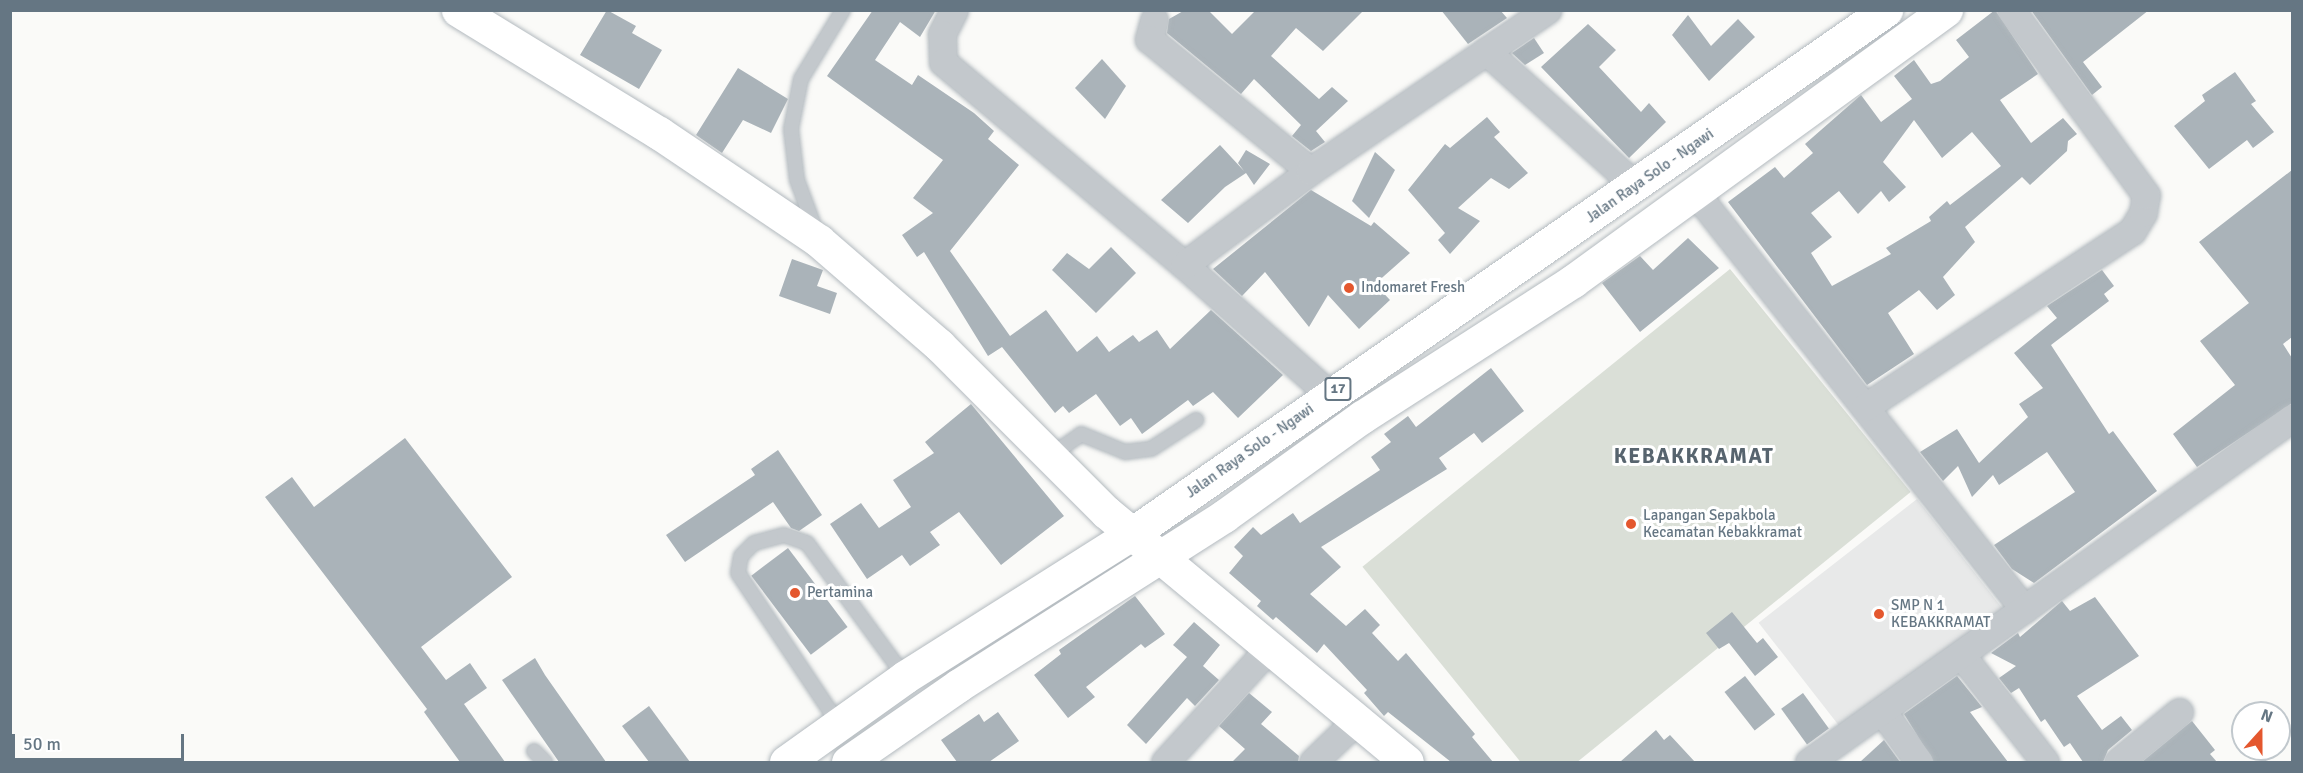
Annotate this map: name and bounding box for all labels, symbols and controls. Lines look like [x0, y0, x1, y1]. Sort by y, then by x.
street label: Jalan Raya Solo - Ngawi [1583, 125, 1717, 227]
place label: Indomaret Fresh [1361, 279, 1465, 297]
marker: Indomaret Fresh [1342, 281, 1356, 295]
road number: 17 [1323, 378, 1353, 400]
street label: Jalan Raya Solo - Ngawi [1183, 400, 1317, 502]
district label: KEBAKKRAMAT [1614, 443, 1774, 469]
place label: Lapangan Sepakbola Kecamatan Kebakkramat [1643, 506, 1802, 541]
marker: Lapangan Sepakbola Kecamatan Kebakkramat [1624, 517, 1638, 531]
place label: Pertamina [807, 584, 873, 602]
marker: Pertamina [788, 586, 802, 600]
place label: SMP N 1 KEBAKKRAMAT [1891, 596, 1991, 631]
marker: SMP N 1 KEBAKKRAMAT [1872, 607, 1886, 621]
north arrow [2231, 701, 2291, 761]
text: N [2258, 705, 2276, 727]
scale bar [15, 722, 188, 760]
text: 50 m [23, 733, 61, 755]

